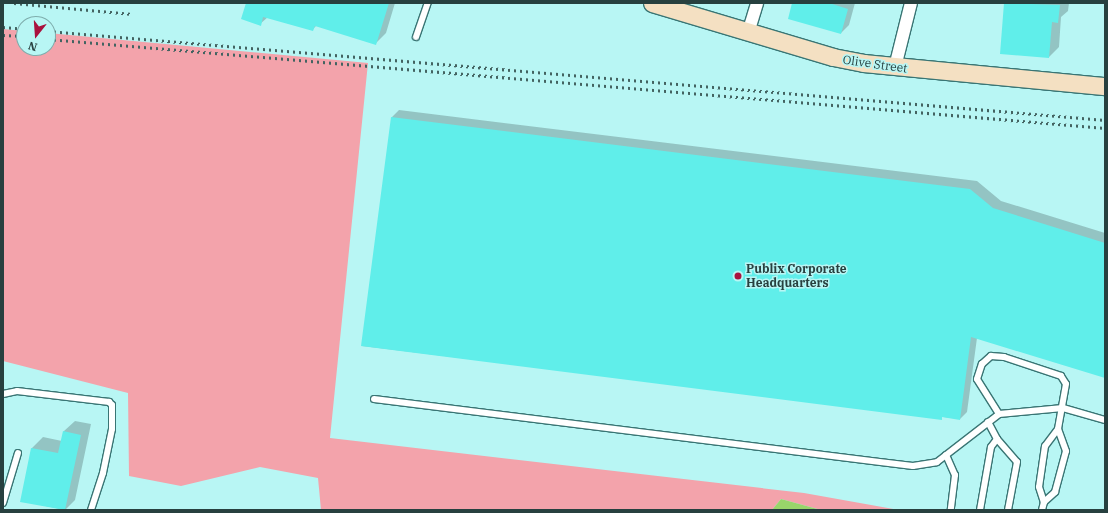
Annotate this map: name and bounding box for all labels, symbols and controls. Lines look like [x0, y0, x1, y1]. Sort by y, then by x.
north arrow [16, 16, 56, 56]
text: N [27, 39, 39, 54]
street label: Olive Street [842, 52, 908, 76]
place label: Publix Corporate Headquarters [746, 262, 847, 290]
marker: Publix Corporate Headquarters [733, 271, 743, 281]

